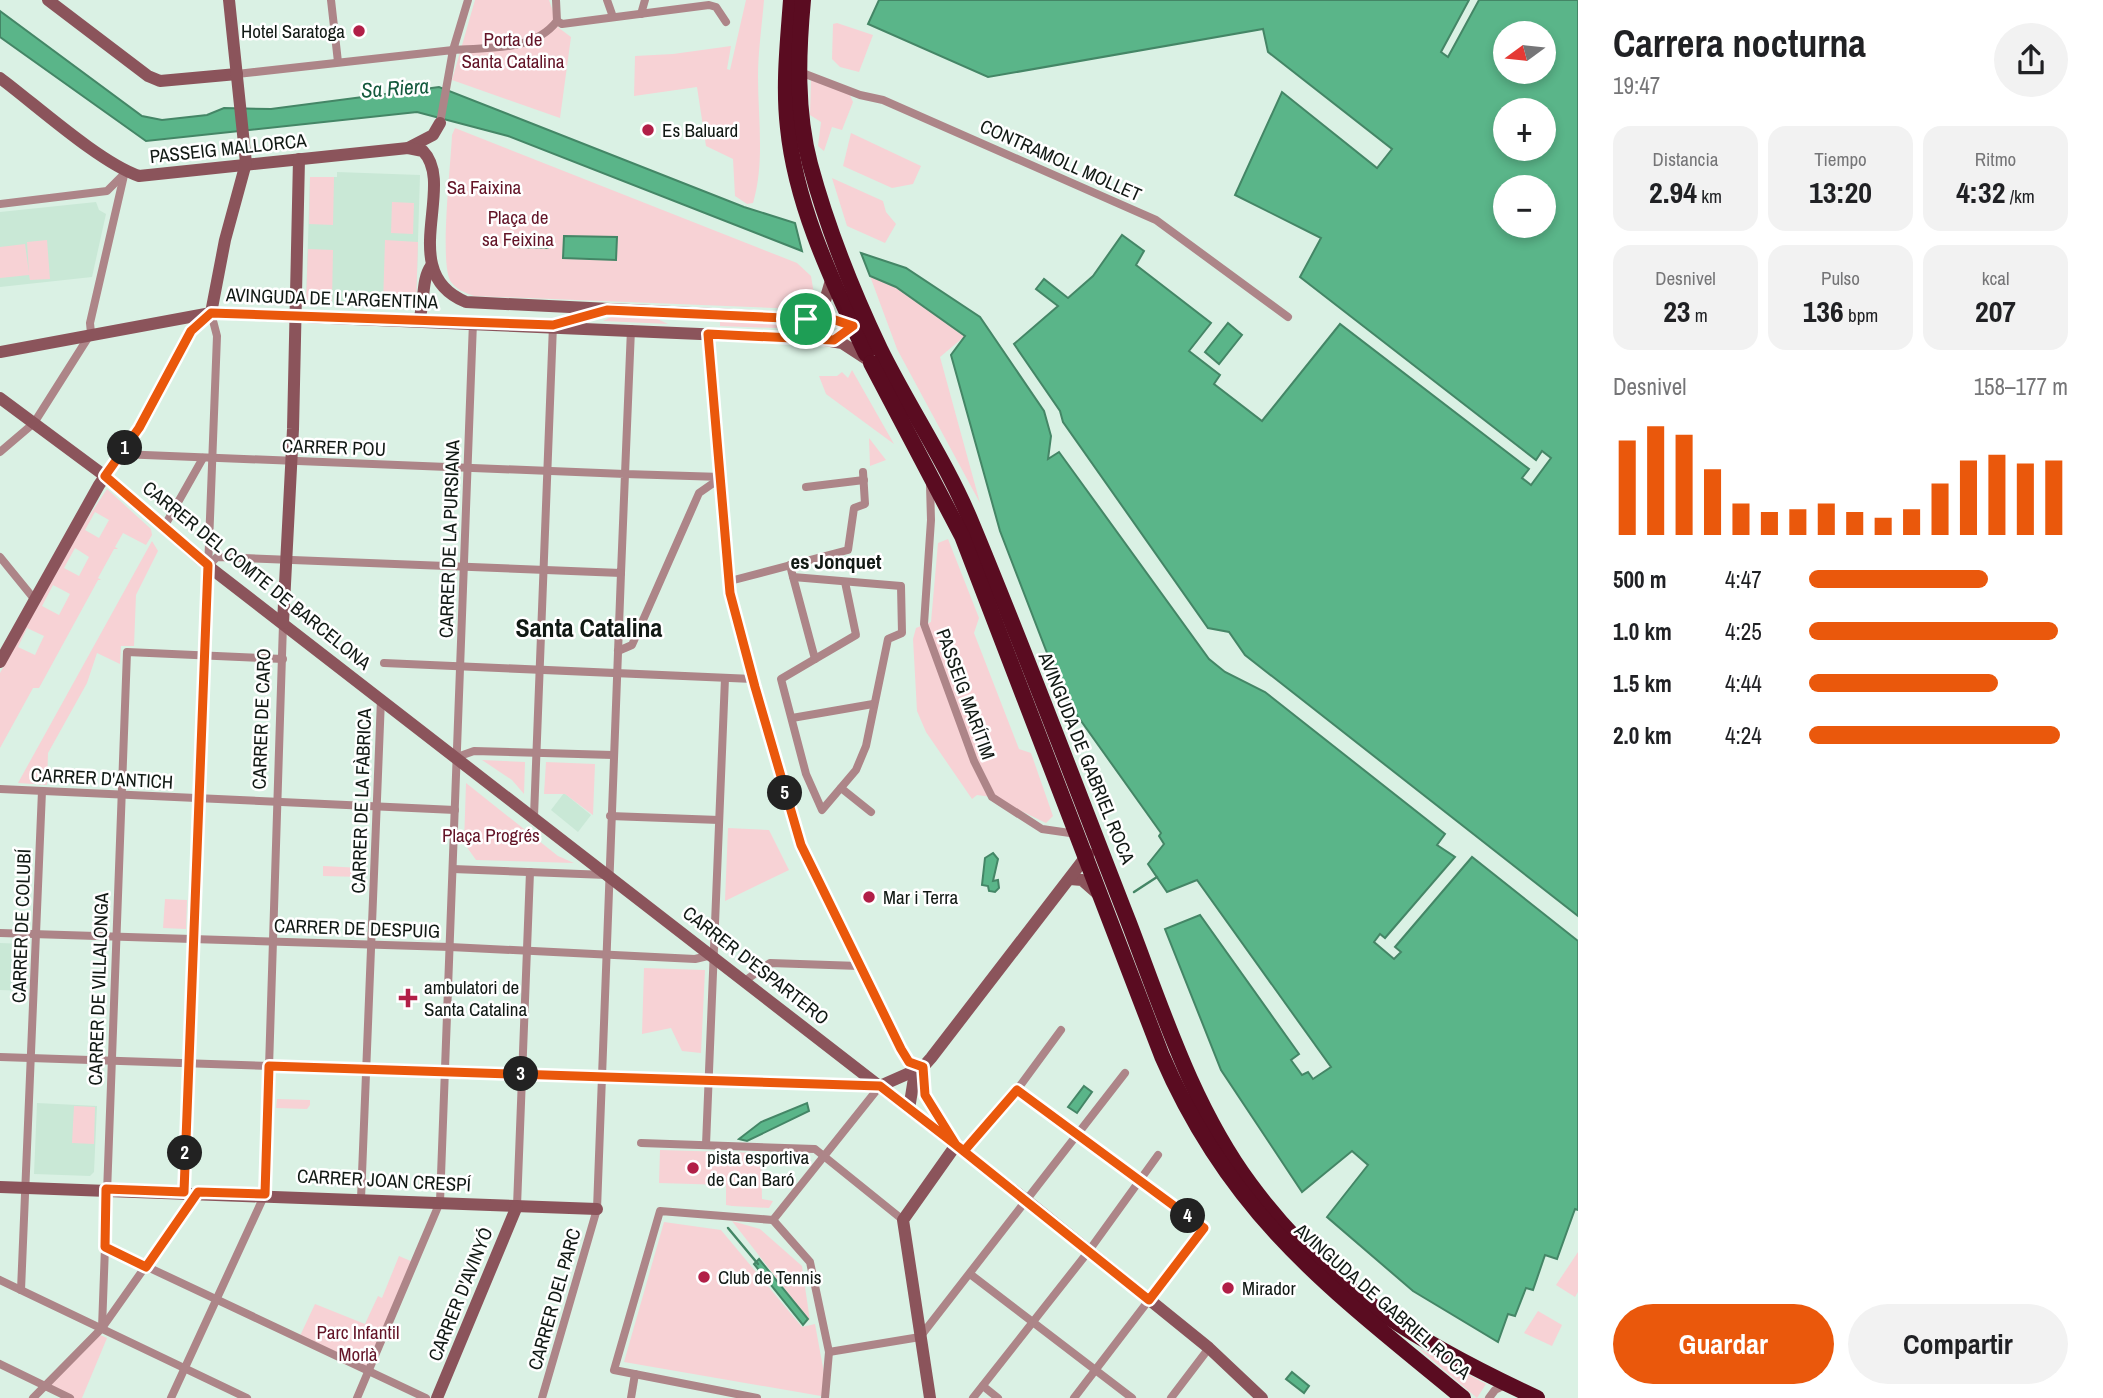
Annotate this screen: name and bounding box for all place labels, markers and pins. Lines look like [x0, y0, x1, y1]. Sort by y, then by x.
place label: Hotel Saratoga [241, 18, 345, 44]
marker: Hotel Saratoga [351, 23, 367, 39]
place label: Es Baluard [662, 117, 738, 143]
marker: Es Baluard [640, 122, 656, 138]
pin [776, 289, 836, 349]
pin: 1 [108, 430, 142, 466]
pin: 5 [768, 776, 802, 810]
place label: Mar i Terra [883, 884, 958, 910]
marker: Mar i Terra [861, 889, 877, 905]
place label: ambulatori de Santa Catalina [424, 974, 527, 1022]
marker: ambulatori de Santa Catalina [398, 988, 418, 1008]
pin: 3 [504, 1056, 538, 1092]
pin: 2 [168, 1136, 202, 1170]
place label: pista esportiva de Can Baró [707, 1144, 810, 1192]
marker: pista esportiva de Can Baró [685, 1160, 701, 1176]
pin: 4 [1170, 1198, 1206, 1234]
place label: Club de Tennis [718, 1264, 822, 1290]
marker: Club de Tennis [696, 1269, 712, 1285]
place label: Mirador [1242, 1275, 1296, 1301]
marker: Mirador [1220, 1280, 1236, 1296]

